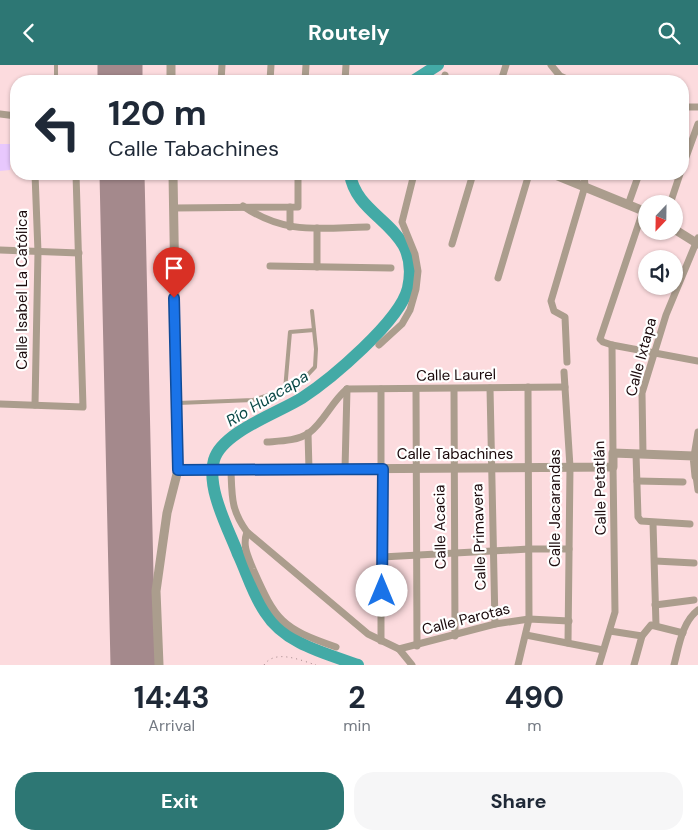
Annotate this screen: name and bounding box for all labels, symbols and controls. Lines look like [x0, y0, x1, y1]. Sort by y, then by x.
text: Routely [308, 18, 390, 47]
icon: back [15, 19, 43, 47]
icon: search [655, 19, 683, 47]
text: 120 m [108, 90, 207, 136]
icon: left [25, 95, 90, 160]
text: Calle Tabachines [108, 134, 279, 163]
north arrow [638, 195, 682, 240]
map controls [638, 195, 683, 295]
street label: Calle Isabel La Católica [12, 210, 32, 370]
pin [153, 247, 195, 298]
button: sound [638, 250, 683, 295]
icon: arrive [160, 254, 188, 282]
street label: Calle Ixtapa [621, 315, 661, 399]
street label: Calle Laurel [416, 364, 496, 386]
water label: Río Huacapa [222, 365, 313, 431]
street label: Calle Petatlán [589, 441, 611, 535]
street label: Calle Tabachines [397, 444, 513, 464]
street label: Calle Jacarandas [545, 449, 565, 567]
street label: Calle Primavera [467, 483, 491, 591]
street label: Calle Acacia [429, 484, 451, 570]
position arrow [355, 564, 407, 616]
street label: Calle Parotas [420, 598, 512, 640]
text: 14:43 [134, 678, 209, 717]
text: 2 [348, 678, 366, 717]
text: 490 [504, 678, 564, 717]
text: Arrival [148, 715, 195, 736]
text: min [343, 715, 371, 736]
text: m [527, 715, 541, 736]
button: Exit [15, 772, 344, 830]
button: Share [354, 772, 683, 830]

